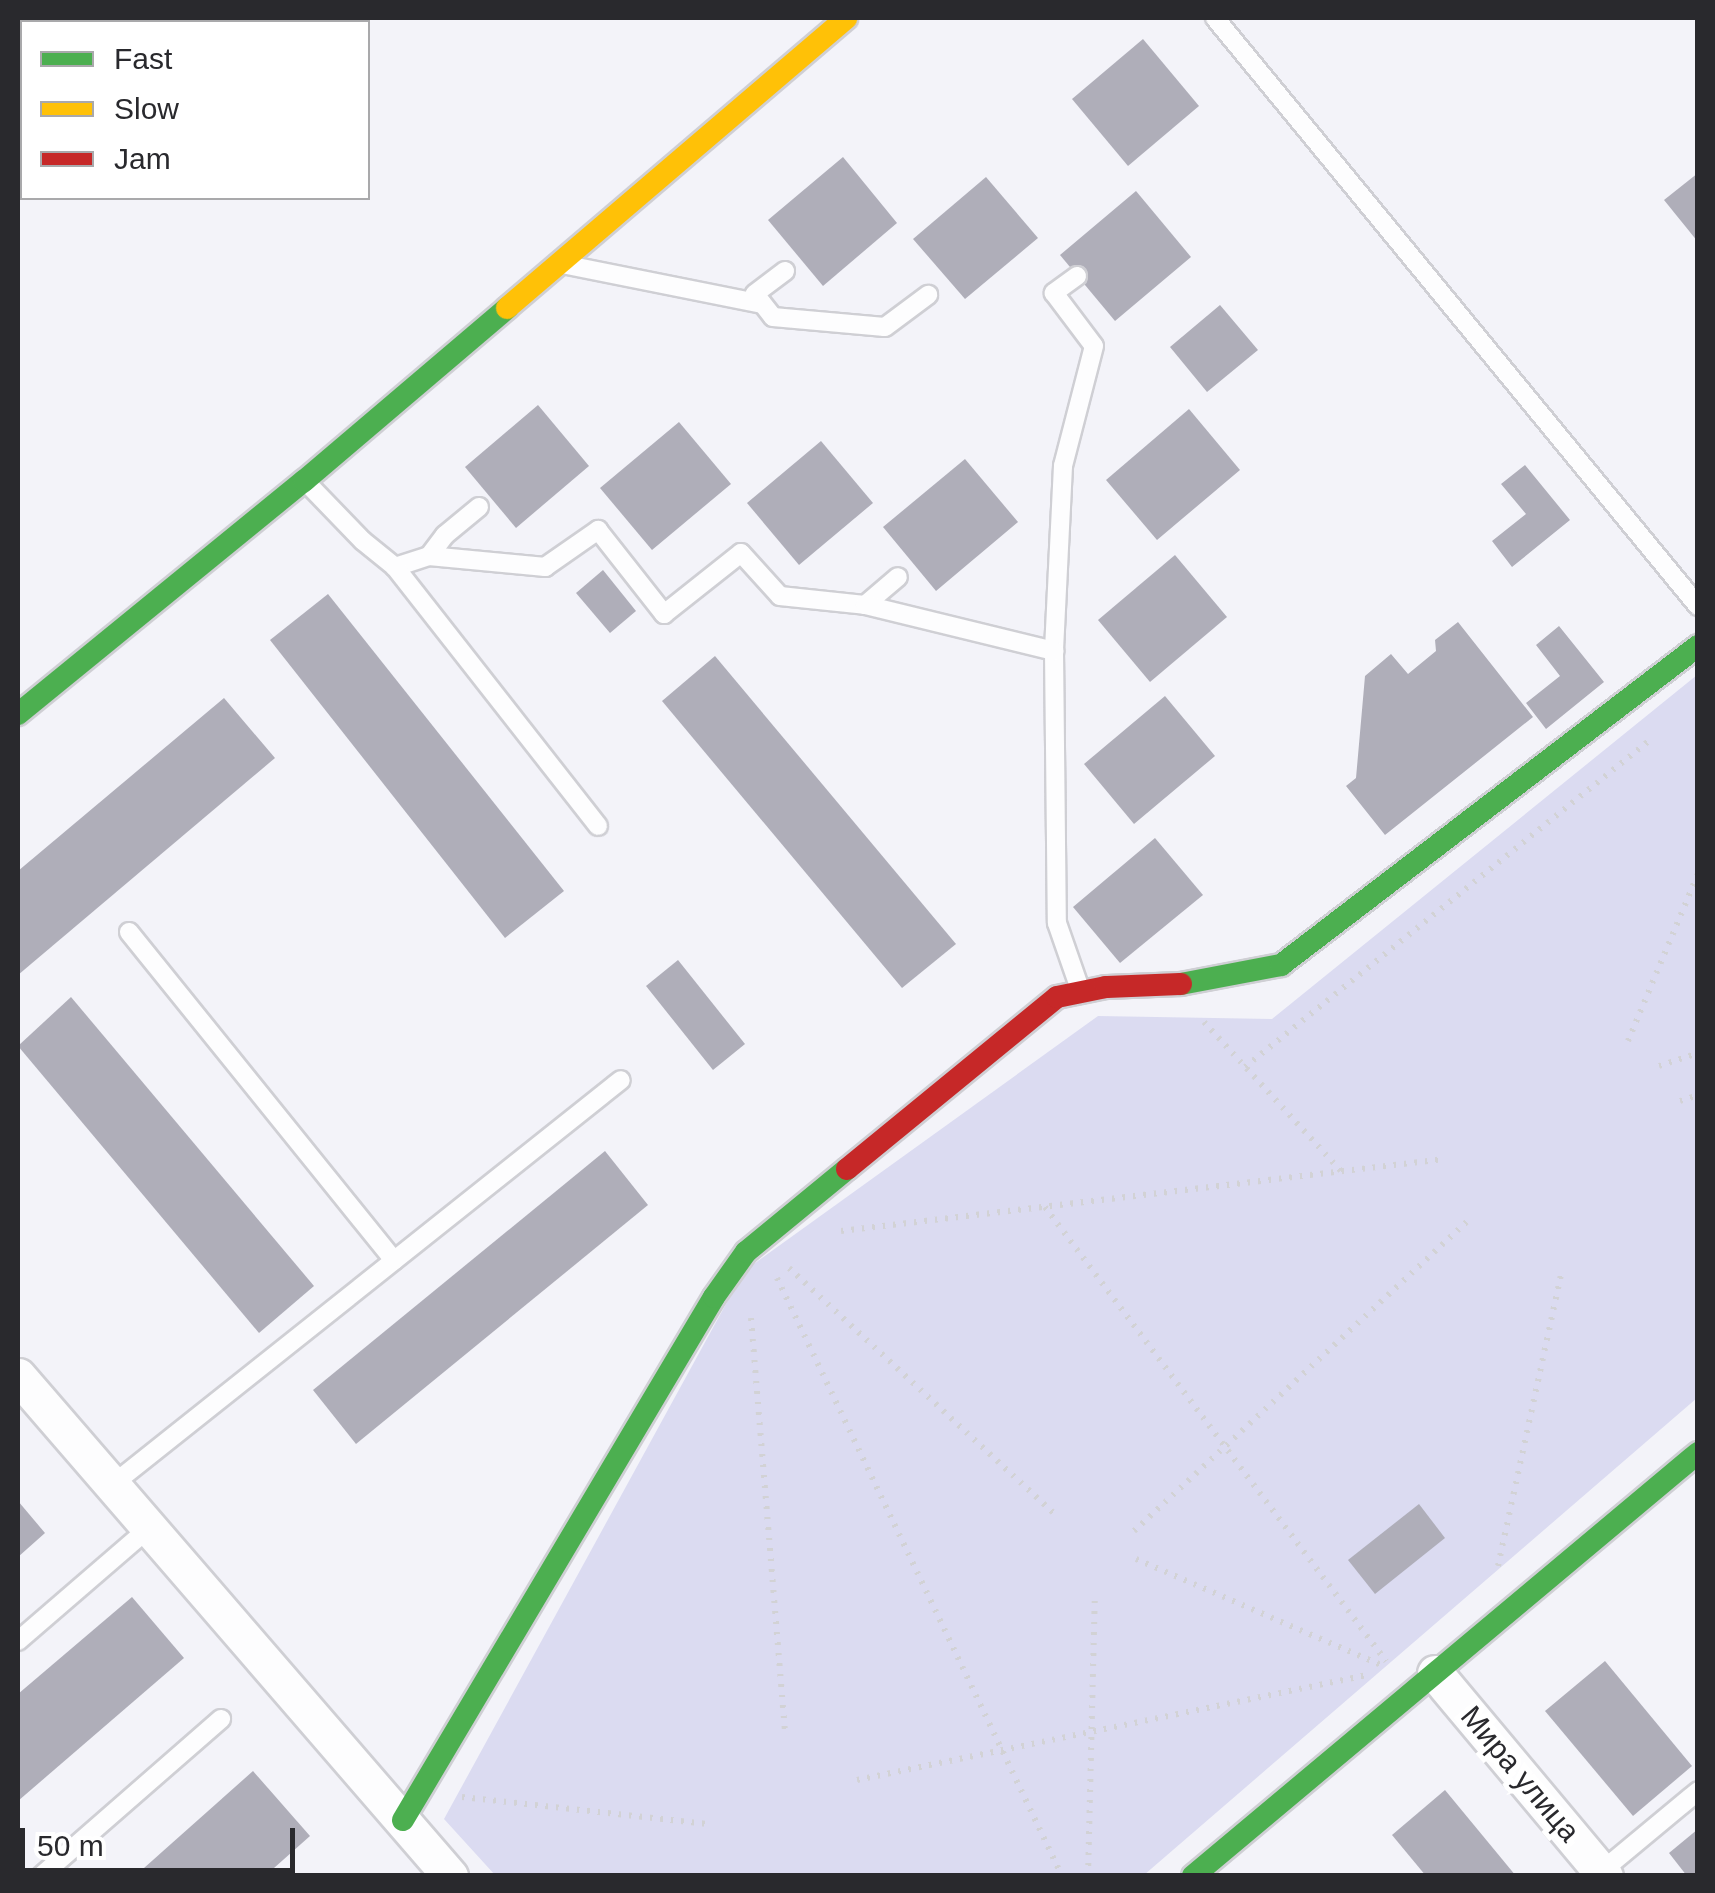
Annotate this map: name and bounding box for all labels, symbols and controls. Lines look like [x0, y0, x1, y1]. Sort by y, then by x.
legend [20, 20, 370, 200]
text: Fast [114, 42, 172, 75]
text: Slow [114, 92, 179, 125]
text: Jam [114, 142, 171, 175]
street label: Мира улица [1453, 1699, 1587, 1849]
scale bar [25, 1808, 300, 1870]
text: 50 m [37, 1829, 104, 1862]

